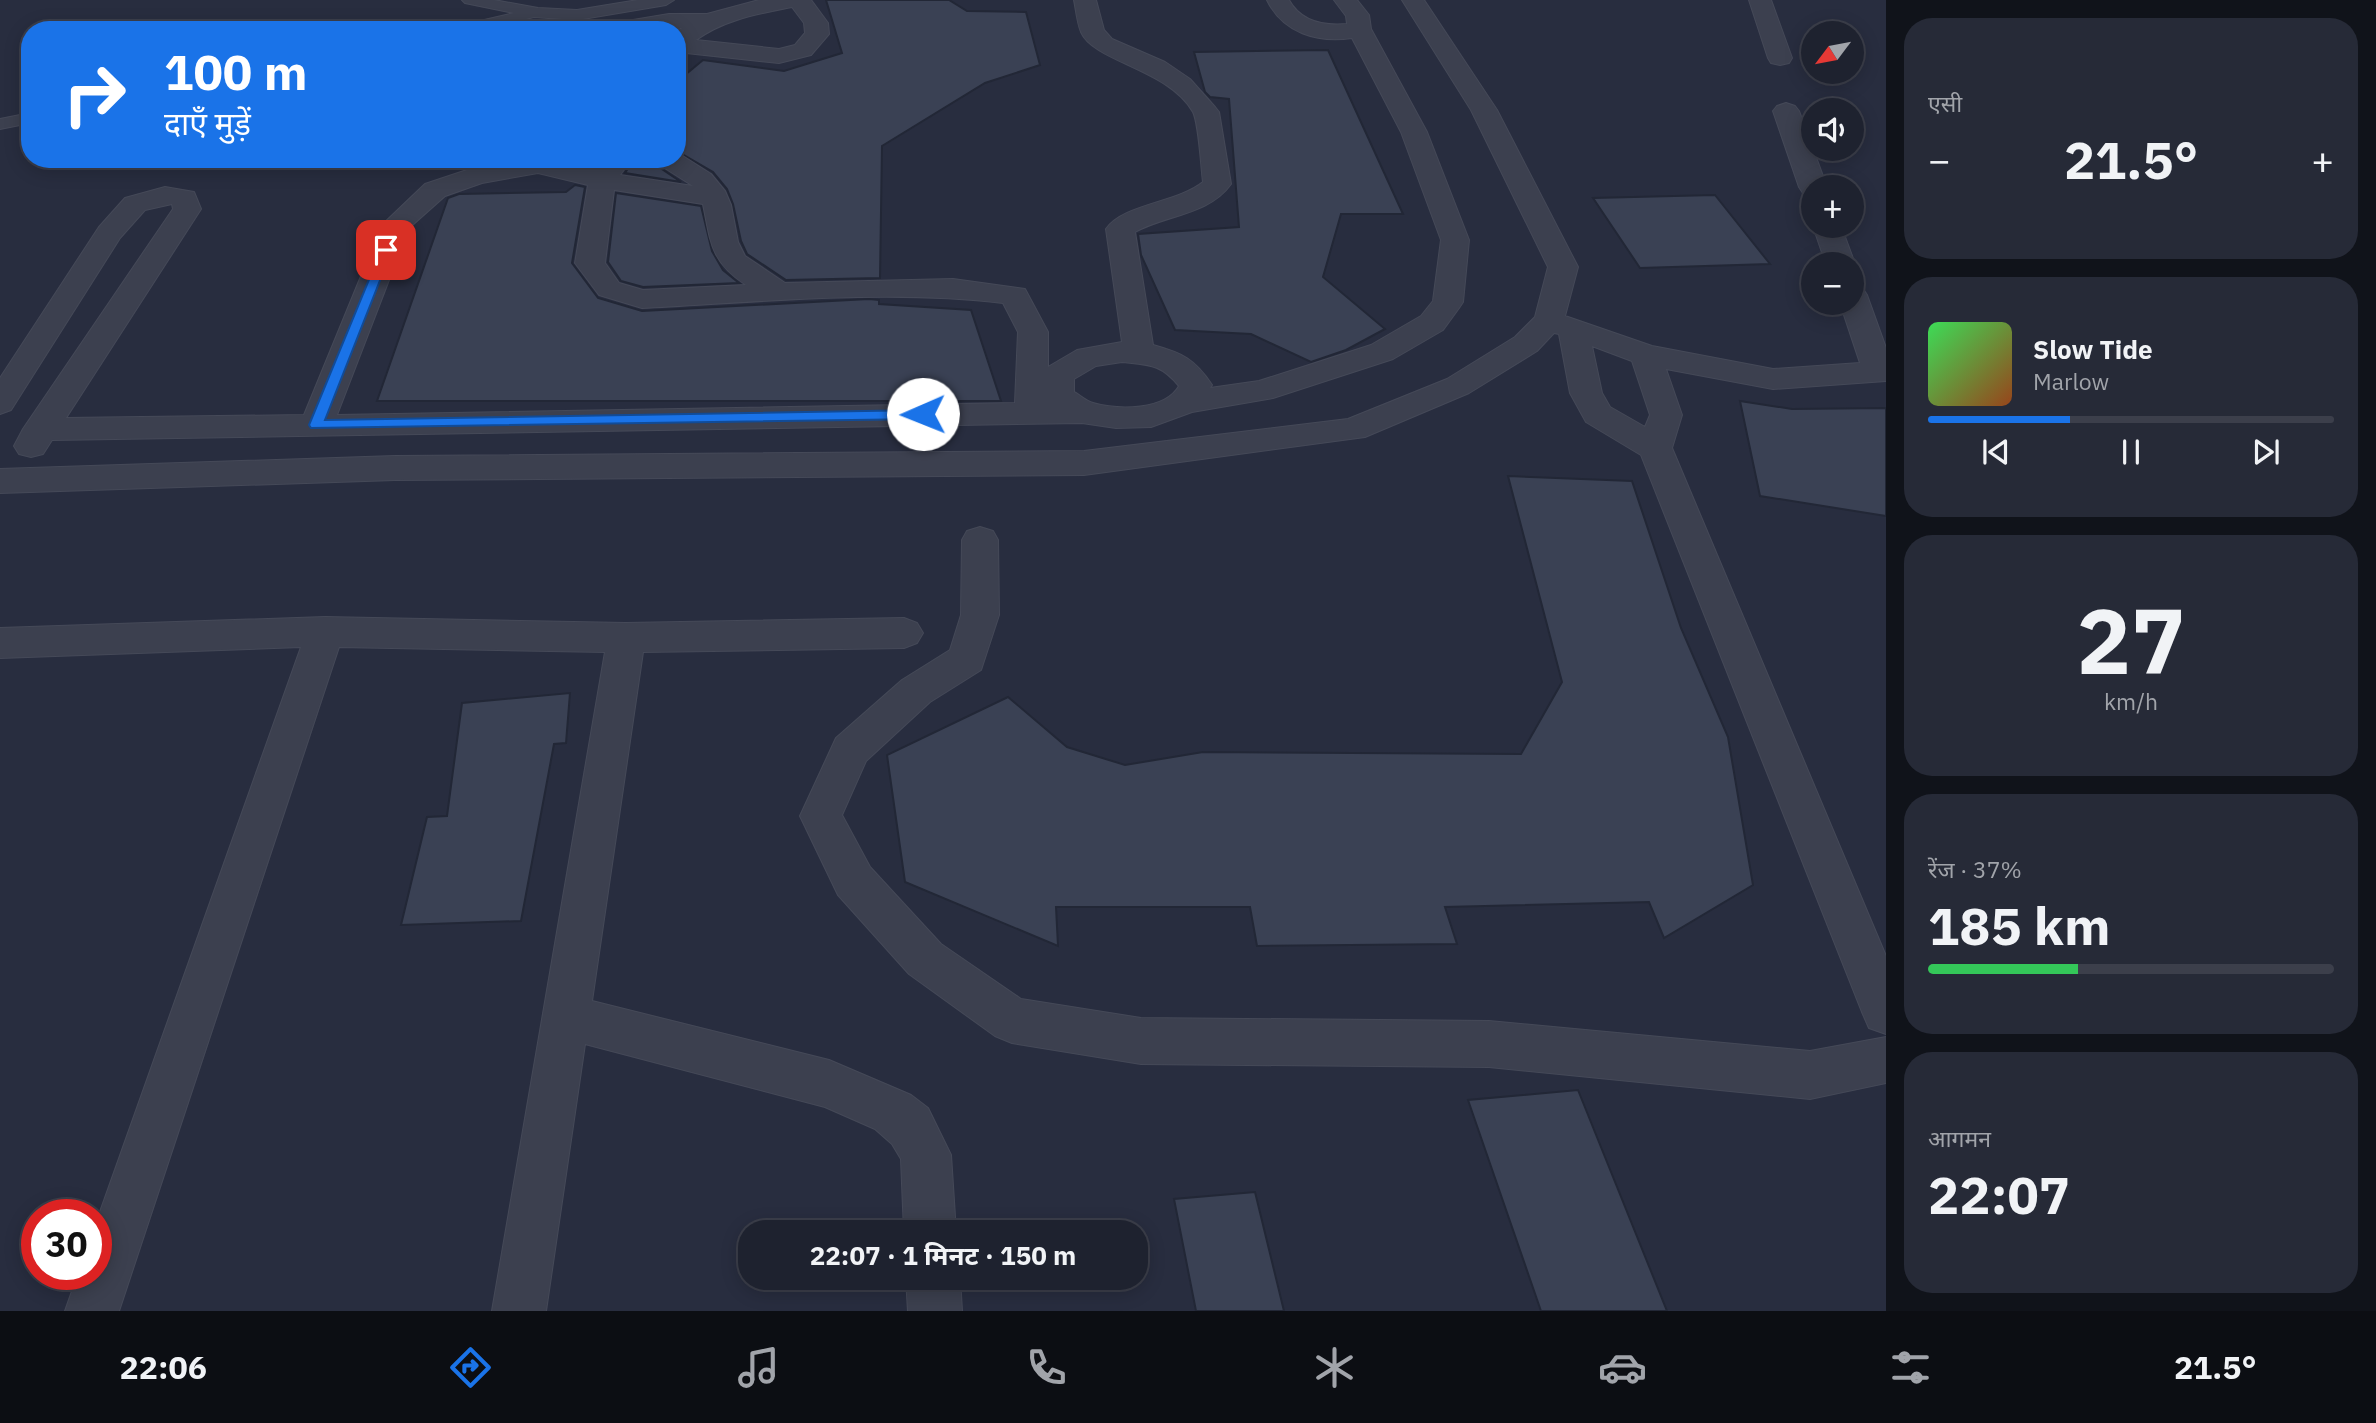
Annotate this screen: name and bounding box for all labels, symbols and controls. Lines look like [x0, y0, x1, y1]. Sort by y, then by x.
north arrow [1801, 21, 1864, 84]
map controls [1801, 21, 1864, 315]
text: 100 m [164, 40, 308, 103]
icon: right [49, 49, 140, 140]
text: एसी [1928, 88, 1962, 118]
button: sound [1801, 98, 1864, 161]
text: दाएँ मुड़ें [164, 102, 251, 144]
text: 21.5° [2064, 126, 2198, 193]
text: − [1928, 135, 1951, 184]
text: + [2311, 135, 2334, 184]
button: + [1801, 175, 1864, 238]
pin [356, 220, 416, 280]
icon: arrive [367, 231, 405, 269]
button: − [1801, 252, 1864, 315]
text: Slow Tide [2033, 332, 2153, 366]
text: Marlow [2033, 366, 2109, 396]
position arrow [886, 377, 960, 451]
icon: previous [1977, 433, 2015, 471]
icon: pause [2112, 433, 2150, 471]
icon: next [2247, 433, 2285, 471]
text: 27 [2076, 581, 2186, 699]
text: km/h [2104, 686, 2158, 716]
text: रेंज · 37% [1928, 854, 2022, 884]
text: 185 km [1928, 892, 2110, 959]
text: आगमन [1928, 1123, 1991, 1153]
text: 22:07 [1928, 1161, 2070, 1228]
speed limit sign: 30 [21, 1199, 112, 1290]
text: 22:07 · 1 मिनट · 150 m [810, 1238, 1076, 1272]
icon: directions [446, 1343, 495, 1392]
icon: music [734, 1343, 783, 1392]
icon: phone [1022, 1343, 1071, 1392]
icon: climate [1310, 1343, 1359, 1392]
icon: car [1598, 1343, 1647, 1392]
icon: filters [1886, 1343, 1935, 1392]
text: 22:06 [120, 1346, 207, 1388]
text: 21.5° [2174, 1346, 2256, 1388]

